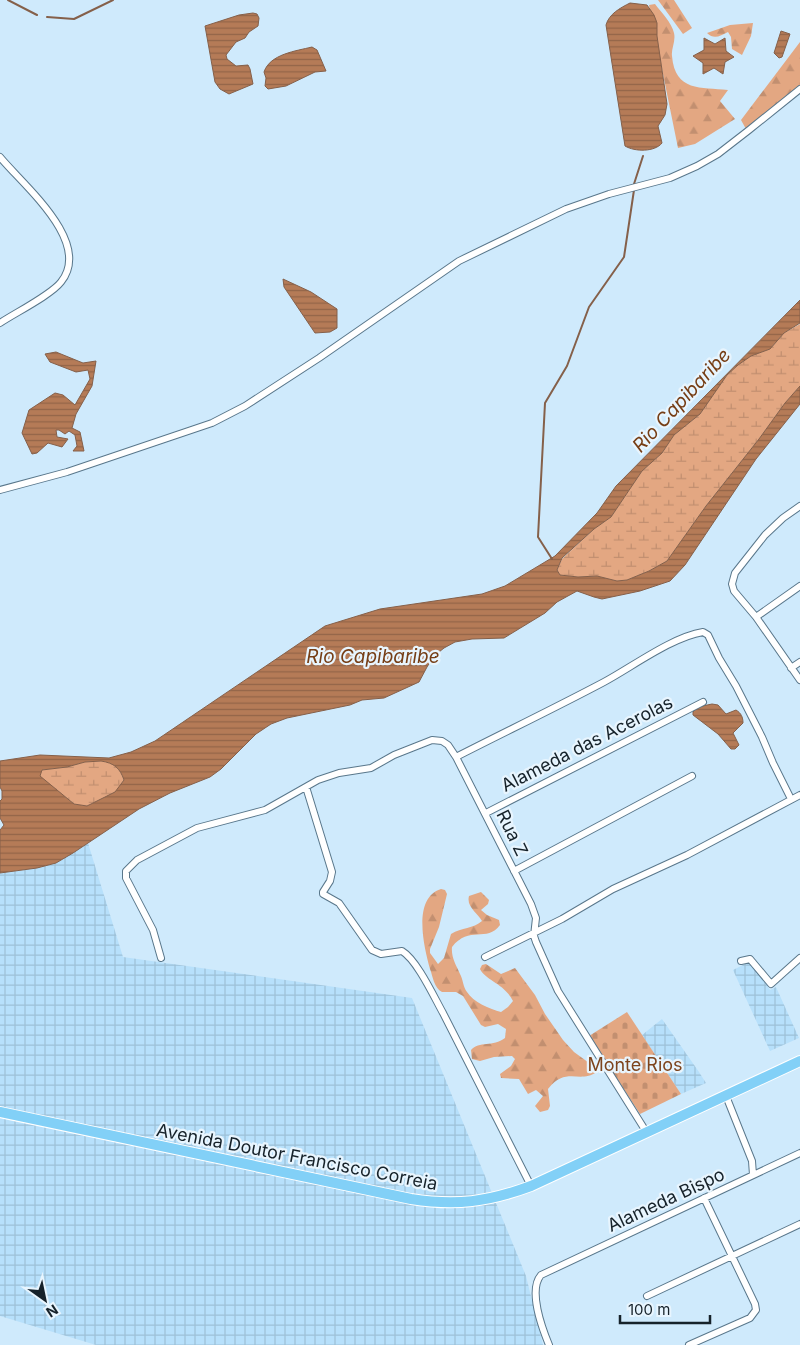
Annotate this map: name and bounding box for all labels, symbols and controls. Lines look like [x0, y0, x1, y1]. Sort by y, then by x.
water label: Rio Capibaribe [627, 344, 735, 457]
water label: Rio Capibaribe [306, 645, 440, 668]
street label: Alameda das Acerolas [498, 691, 676, 796]
street label: Rua Z [492, 806, 533, 859]
park label: Monte Rios [587, 1054, 683, 1075]
street label: Avenida Doutor Francisco Correia [155, 1119, 439, 1194]
street label: Alameda Bispo [604, 1163, 728, 1236]
north arrow [20, 1275, 70, 1325]
scale bar [620, 1292, 710, 1324]
text: 100 m [628, 1300, 670, 1319]
text: N [43, 1301, 61, 1321]

